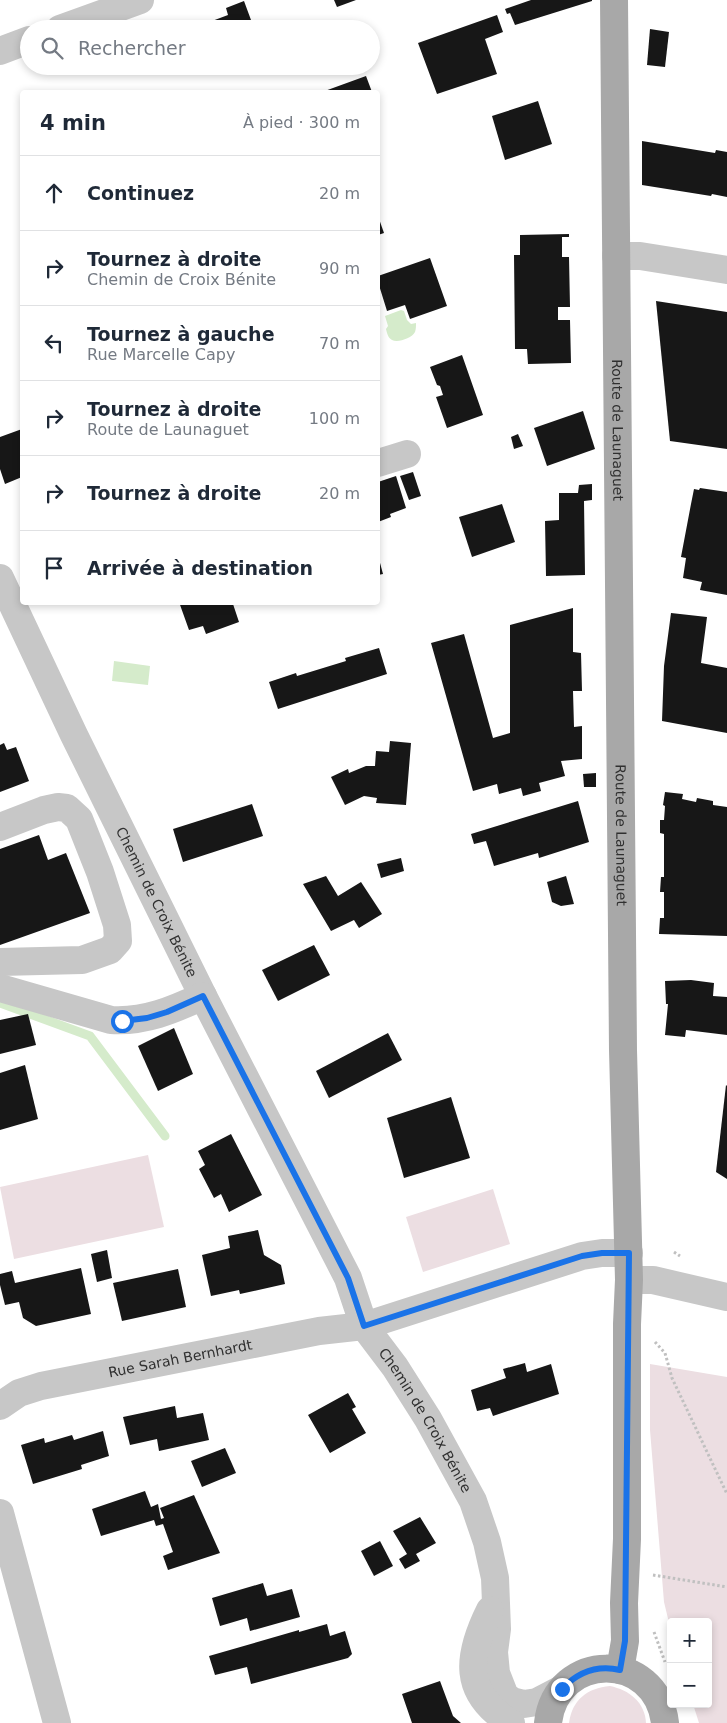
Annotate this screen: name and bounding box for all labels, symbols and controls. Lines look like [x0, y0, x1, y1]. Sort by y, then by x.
search box [20, 20, 380, 75]
icon: search [38, 34, 66, 62]
text: Rechercher [78, 37, 186, 59]
text: 4 min [40, 111, 106, 135]
text: À pied · 300 m [243, 113, 360, 132]
icon: ahead [40, 179, 68, 207]
text: Continuez [87, 182, 194, 204]
text: 20 m [319, 184, 360, 203]
text: Tournez à droite [87, 248, 261, 270]
icon: right [40, 254, 68, 282]
text: 90 m [319, 259, 360, 278]
text: Chemin de Croix Bénite [87, 270, 276, 289]
text: Tournez à gauche [87, 323, 275, 345]
icon: left [40, 329, 68, 357]
text: 70 m [319, 334, 360, 353]
text: Rue Marcelle Capy [87, 345, 235, 364]
street label: Route de Launaguet [609, 359, 626, 501]
text: Tournez à droite [87, 398, 261, 420]
icon: right [40, 404, 68, 432]
text: 100 m [309, 409, 360, 428]
text: Route de Launaguet [87, 420, 249, 439]
icon: right [40, 479, 68, 507]
text: Tournez à droite [87, 482, 261, 504]
text: 20 m [319, 484, 360, 503]
icon: arrive [40, 554, 68, 582]
text: Arrivée à destination [87, 557, 313, 579]
street label: Route de Launaguet [613, 764, 630, 906]
street label: Chemin de Croix Bénite [113, 824, 200, 980]
route start [111, 1010, 134, 1033]
street label: Rue Sarah Bernhardt [107, 1336, 254, 1381]
street label: Chemin de Croix Bénite [376, 1345, 475, 1495]
map controls [667, 1618, 712, 1708]
button: + [667, 1618, 712, 1663]
button: − [667, 1663, 712, 1708]
route end [551, 1678, 574, 1701]

